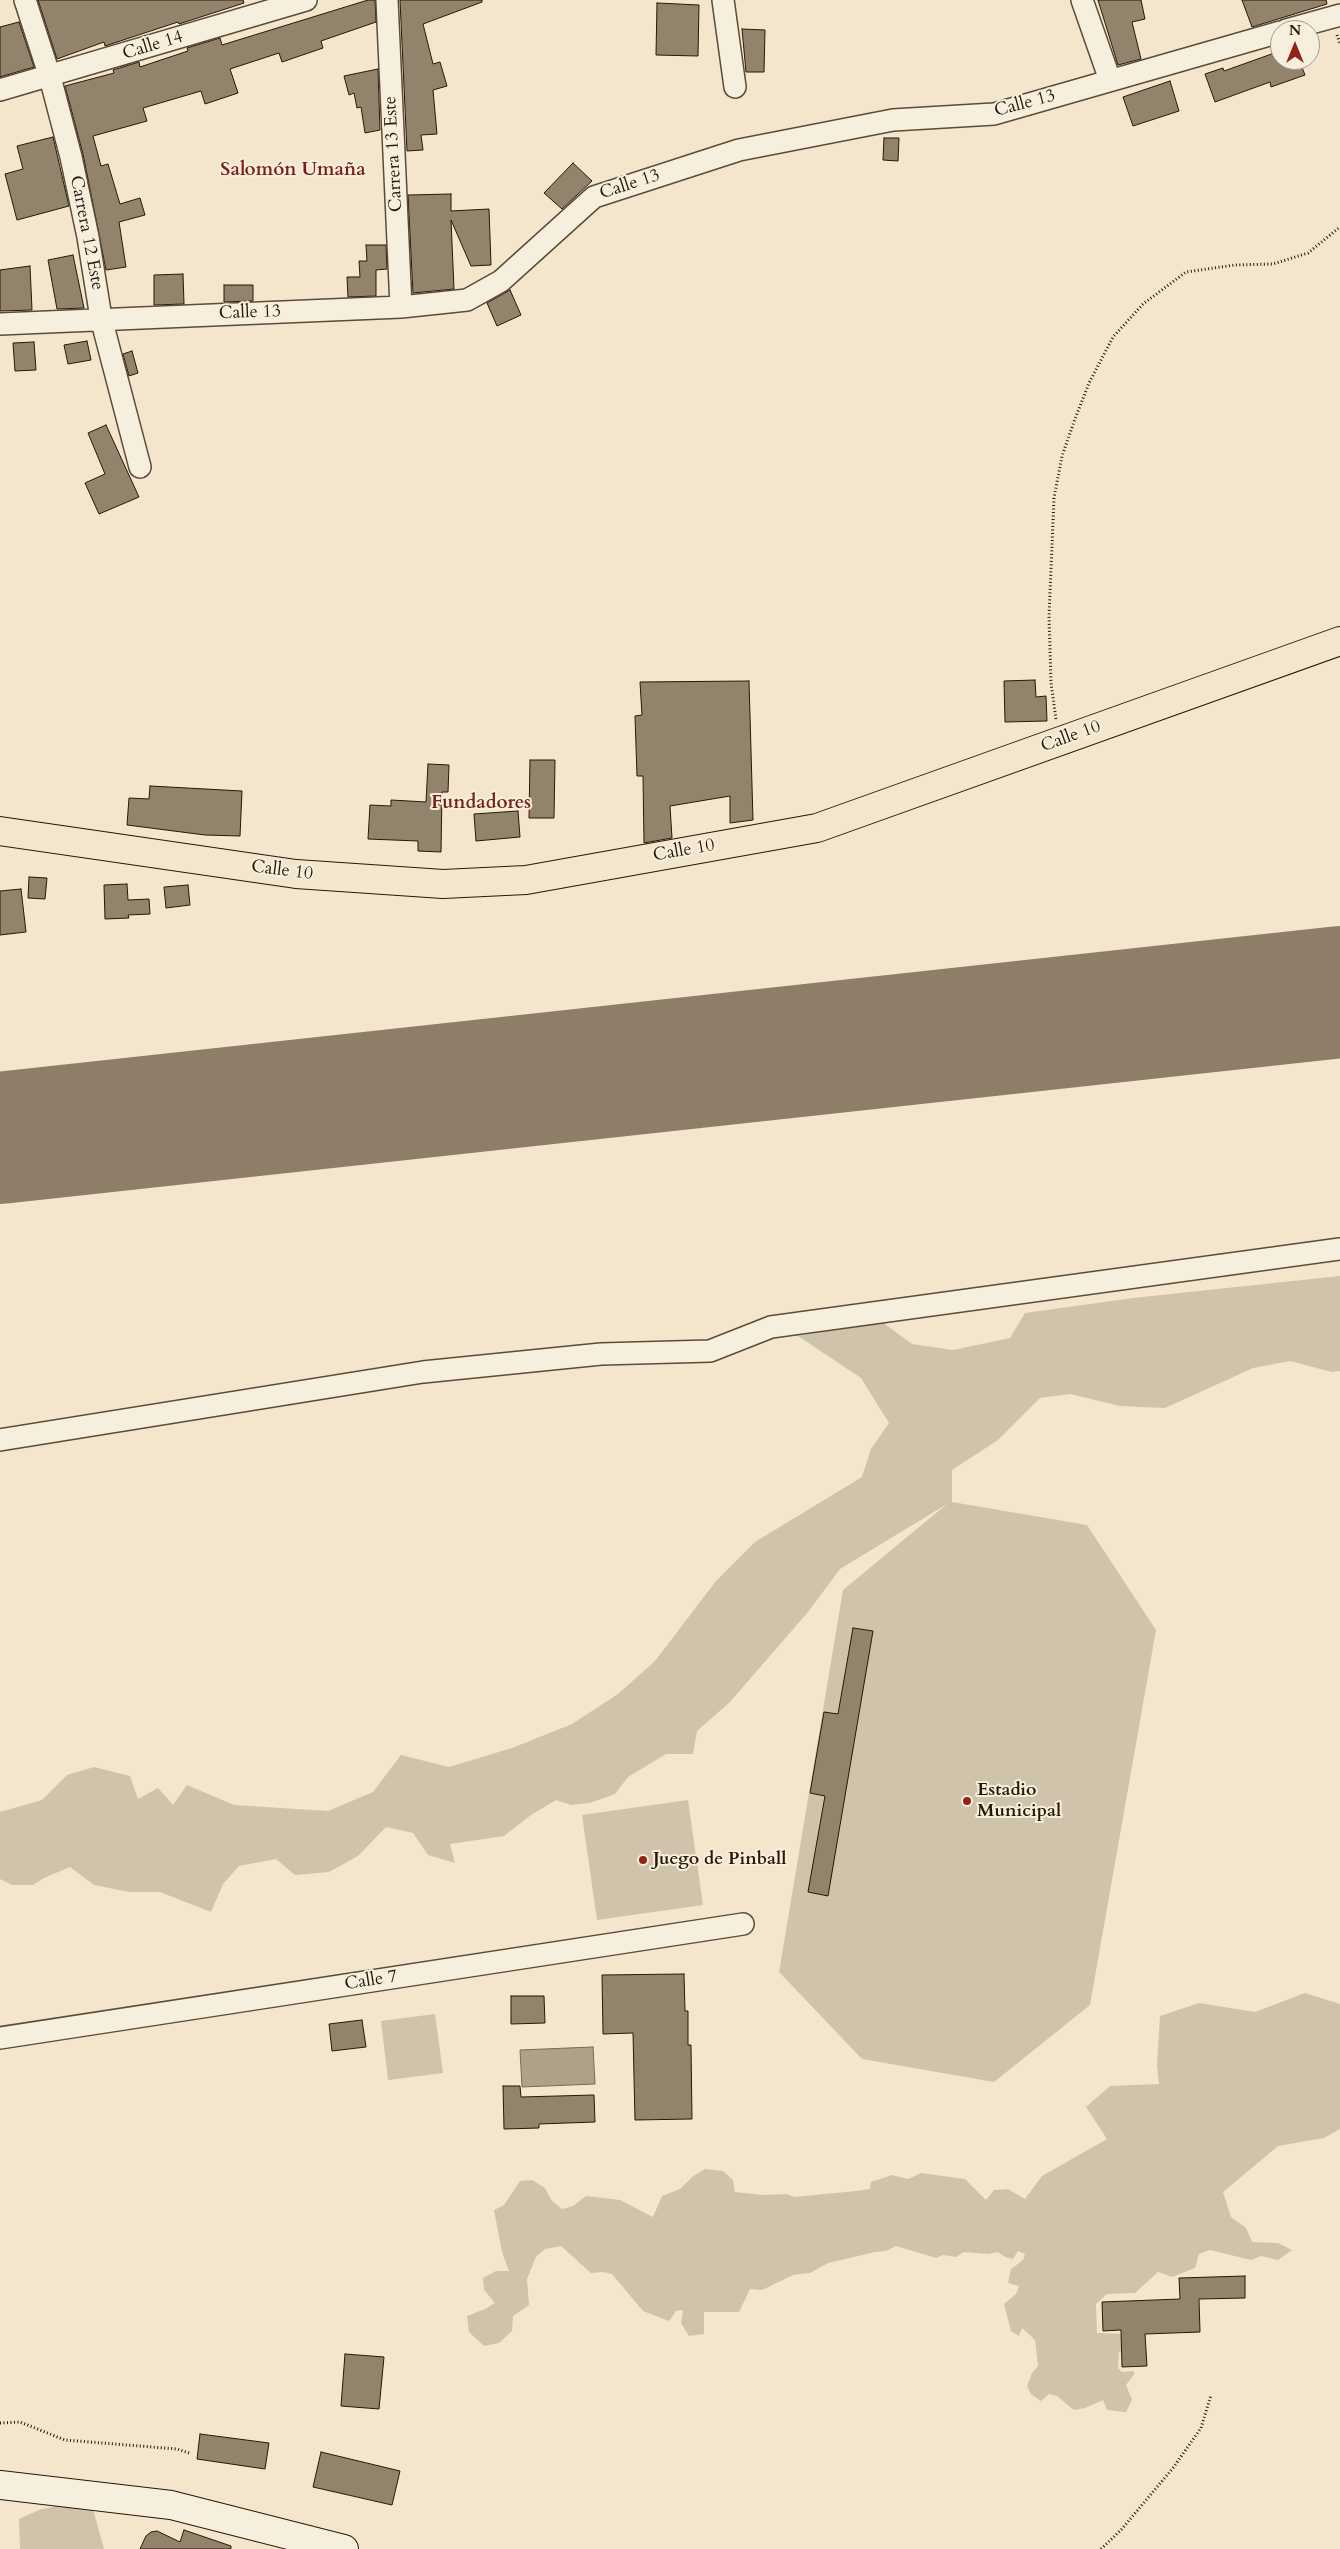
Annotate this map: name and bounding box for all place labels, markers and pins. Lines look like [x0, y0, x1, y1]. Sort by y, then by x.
place label: Estadio Municipal [977, 1780, 1061, 1822]
marker: Estadio Municipal [961, 1795, 973, 1807]
place label: Juego de Pinball [653, 1849, 786, 1871]
marker: Juego de Pinball [637, 1854, 649, 1866]

